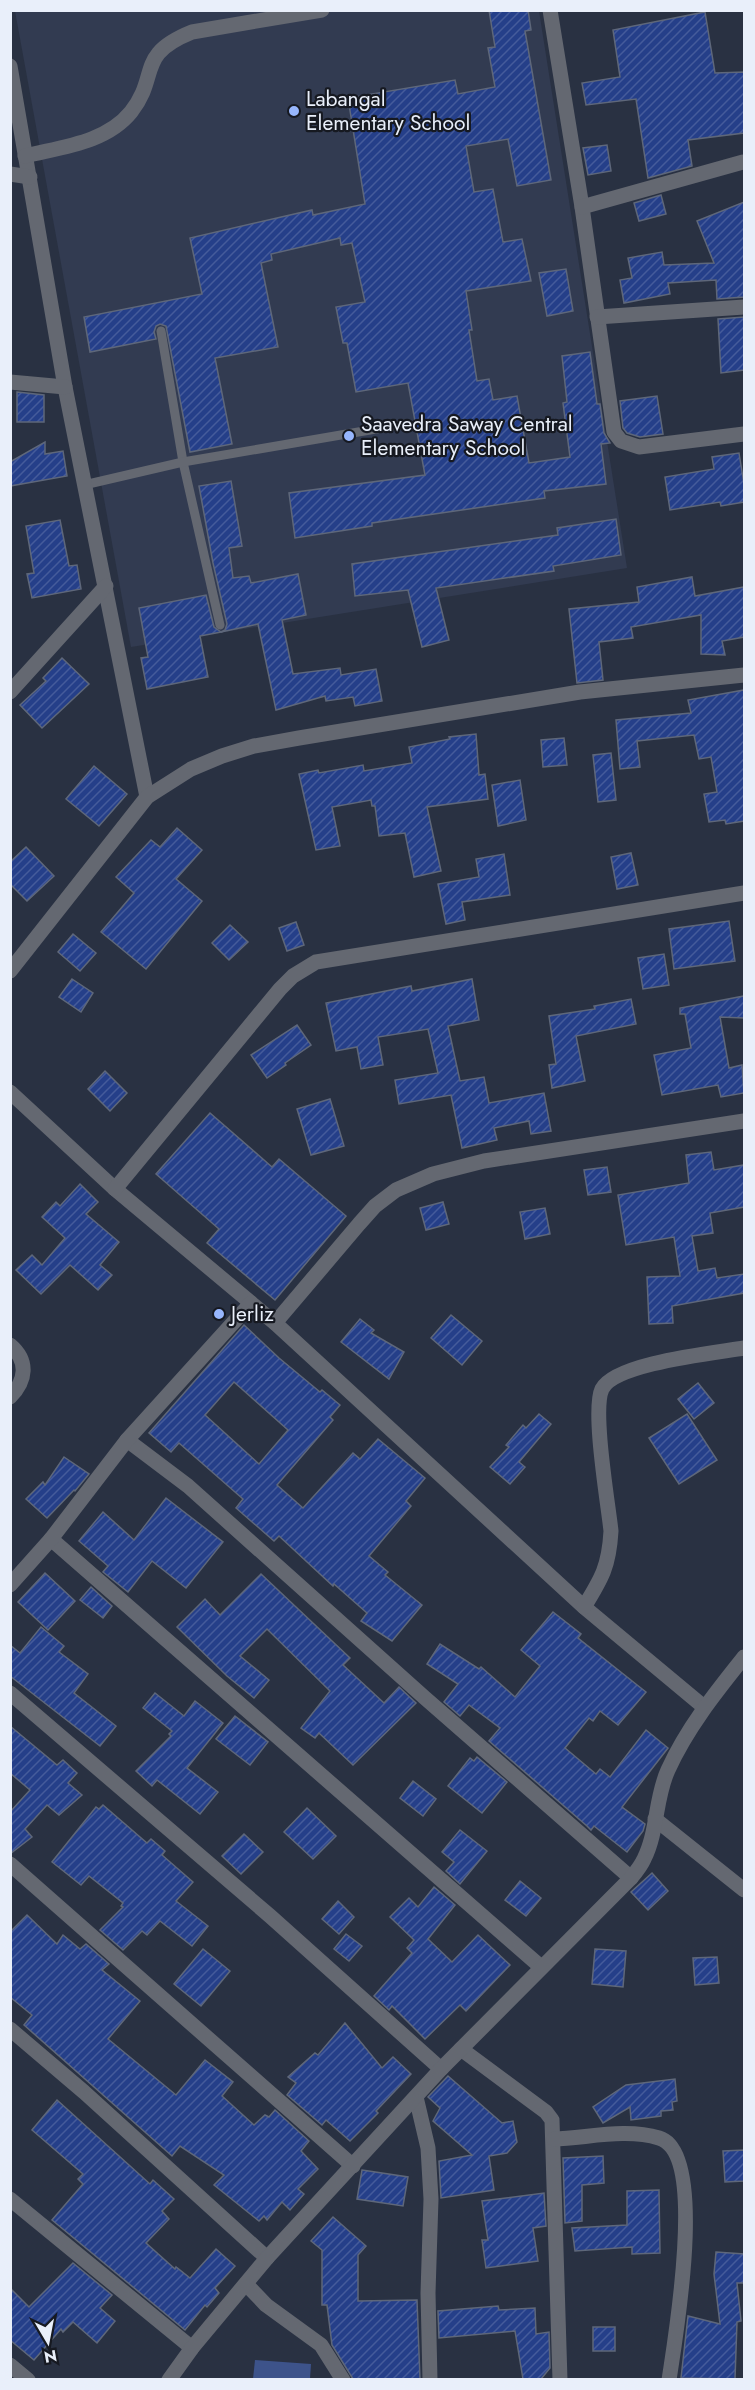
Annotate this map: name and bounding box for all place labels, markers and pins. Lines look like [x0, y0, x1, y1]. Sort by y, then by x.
place label: Labangal Elementary School [306, 84, 470, 138]
marker: Labangal Elementary School [287, 104, 301, 118]
place label: Saavedra Saway Central Elementary School [361, 409, 573, 463]
marker: Saavedra Saway Central Elementary School [342, 429, 356, 443]
place label: Jerliz [228, 1299, 274, 1329]
marker: Jerliz [212, 1307, 226, 1321]

